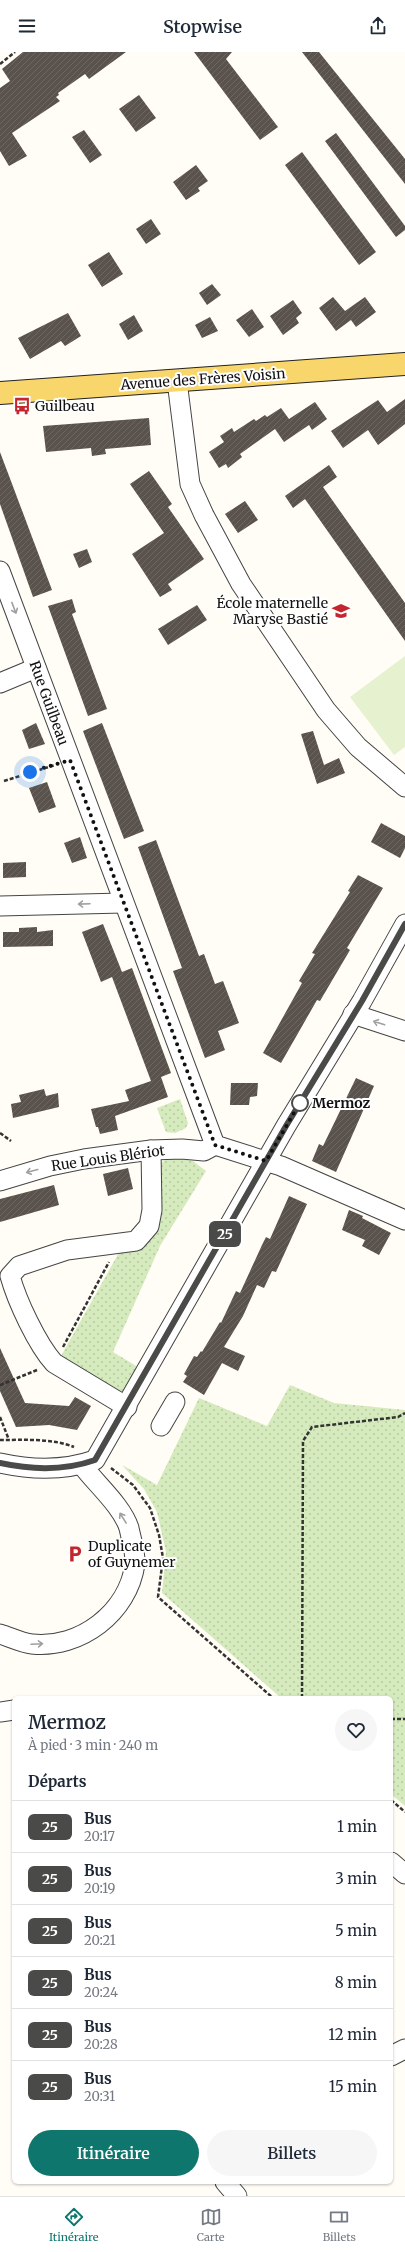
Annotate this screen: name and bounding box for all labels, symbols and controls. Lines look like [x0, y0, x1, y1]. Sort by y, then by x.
icon: menu [16, 15, 38, 37]
text: Stopwise [163, 15, 242, 38]
icon: share [367, 15, 389, 37]
street label: Avenue des Frères Voisin [119, 364, 286, 394]
bus stop icon: Guilbeau [12, 396, 32, 416]
place label: Guilbeau [35, 397, 95, 415]
place label: École maternelle Maryse Bastié [216, 594, 328, 628]
school or university icon: École maternelle Maryse Bastié [331, 601, 351, 621]
one-way arrow [10, 602, 18, 614]
street label: Rue Guilbeau [25, 658, 73, 748]
your location [20, 762, 40, 782]
one-way arrow [78, 900, 91, 907]
one-way arrow [372, 1019, 385, 1026]
marker: Mermoz [291, 1094, 309, 1112]
place label: Mermoz [312, 1094, 370, 1112]
street label: Rue Louis Blériot [50, 1141, 167, 1175]
one-way arrow [26, 1168, 39, 1175]
line badge: 25 [207, 1221, 243, 1247]
text: 25 [217, 1225, 233, 1243]
one-way arrow [119, 1513, 127, 1524]
place label: Duplicate of Guynemer [88, 1537, 176, 1571]
parking icon: Duplicate of Guynemer [65, 1544, 85, 1564]
one-way arrow [30, 1640, 43, 1647]
button: heart [335, 1709, 377, 1751]
text: Mermoz [28, 1710, 106, 1734]
text: À pied · 3 min · 240 m [28, 1737, 158, 1754]
text: Départs [28, 1772, 86, 1791]
text: Bus [84, 1809, 112, 1828]
text: 1 min [337, 1817, 377, 1836]
text: 25 [42, 1818, 58, 1836]
text: 20:17 [84, 1828, 115, 1845]
text: Bus [84, 1861, 112, 1880]
text: 3 min [335, 1869, 377, 1888]
text: 25 [42, 1870, 58, 1888]
text: 20:19 [84, 1880, 115, 1897]
text: Bus [84, 1913, 112, 1932]
text: 5 min [335, 1921, 377, 1940]
text: 25 [42, 1922, 58, 1940]
text: 20:21 [84, 1932, 116, 1949]
text: Bus [84, 1965, 112, 1984]
text: 8 min [335, 1973, 377, 1992]
text: 25 [42, 1974, 58, 1992]
text: 20:24 [84, 1984, 118, 2001]
text: Bus [84, 2017, 112, 2036]
text: 12 min [328, 2025, 377, 2044]
text: 25 [42, 2026, 58, 2044]
text: 20:28 [84, 2036, 118, 2053]
text: Bus [84, 2069, 112, 2088]
text: 15 min [329, 2077, 377, 2096]
text: 25 [42, 2078, 58, 2096]
text: 20:31 [84, 2088, 115, 2105]
button: Itinéraire [28, 2130, 199, 2176]
button: Billets [207, 2130, 377, 2176]
tab: Itinéraire [49, 2206, 99, 2244]
tab: Carte [197, 2206, 225, 2244]
tab: Billets [323, 2206, 356, 2244]

